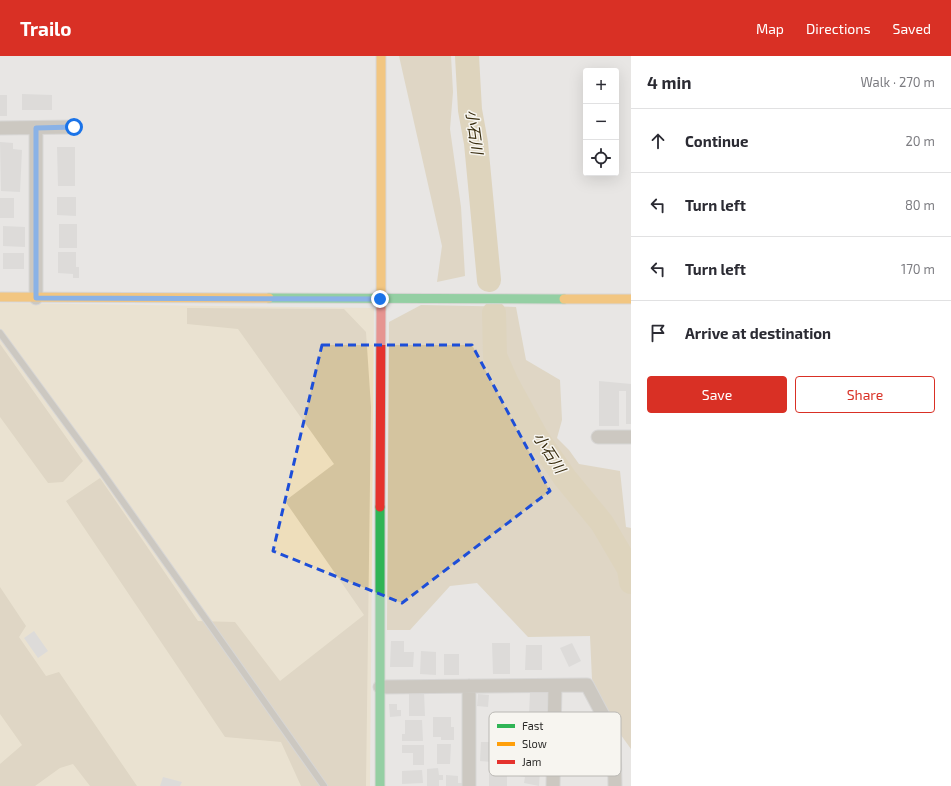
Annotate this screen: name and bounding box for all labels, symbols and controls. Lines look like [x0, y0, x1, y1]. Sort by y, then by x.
text: Trailo [20, 17, 72, 40]
text: Map [756, 20, 784, 37]
text: Directions [806, 20, 871, 37]
text: Saved [893, 20, 931, 37]
map controls [583, 68, 619, 176]
button: + [583, 68, 619, 104]
text: 4 min [647, 72, 691, 92]
text: Walk · 270 m [860, 74, 935, 90]
button: − [583, 104, 619, 140]
water label: 小石川 [463, 108, 487, 157]
route start [65, 118, 83, 136]
icon: ahead [647, 130, 669, 152]
text: Continue [685, 132, 748, 150]
text: 20 m [906, 133, 935, 149]
button: locate [583, 140, 619, 176]
icon: left [647, 194, 669, 216]
text: Turn left [685, 196, 746, 214]
text: 80 m [905, 197, 935, 213]
icon: left [647, 258, 669, 280]
text: Turn left [685, 260, 746, 278]
text: 170 m [901, 261, 935, 277]
route end [371, 290, 389, 308]
icon: arrive [647, 322, 669, 344]
text: Arrive at destination [685, 324, 831, 342]
button: Save [647, 376, 787, 413]
button: Share [795, 376, 935, 413]
water label: 小石川 [530, 429, 571, 478]
legend [489, 712, 621, 776]
text: Fast [522, 719, 544, 732]
text: Slow [522, 737, 547, 750]
text: Jam [522, 755, 541, 768]

